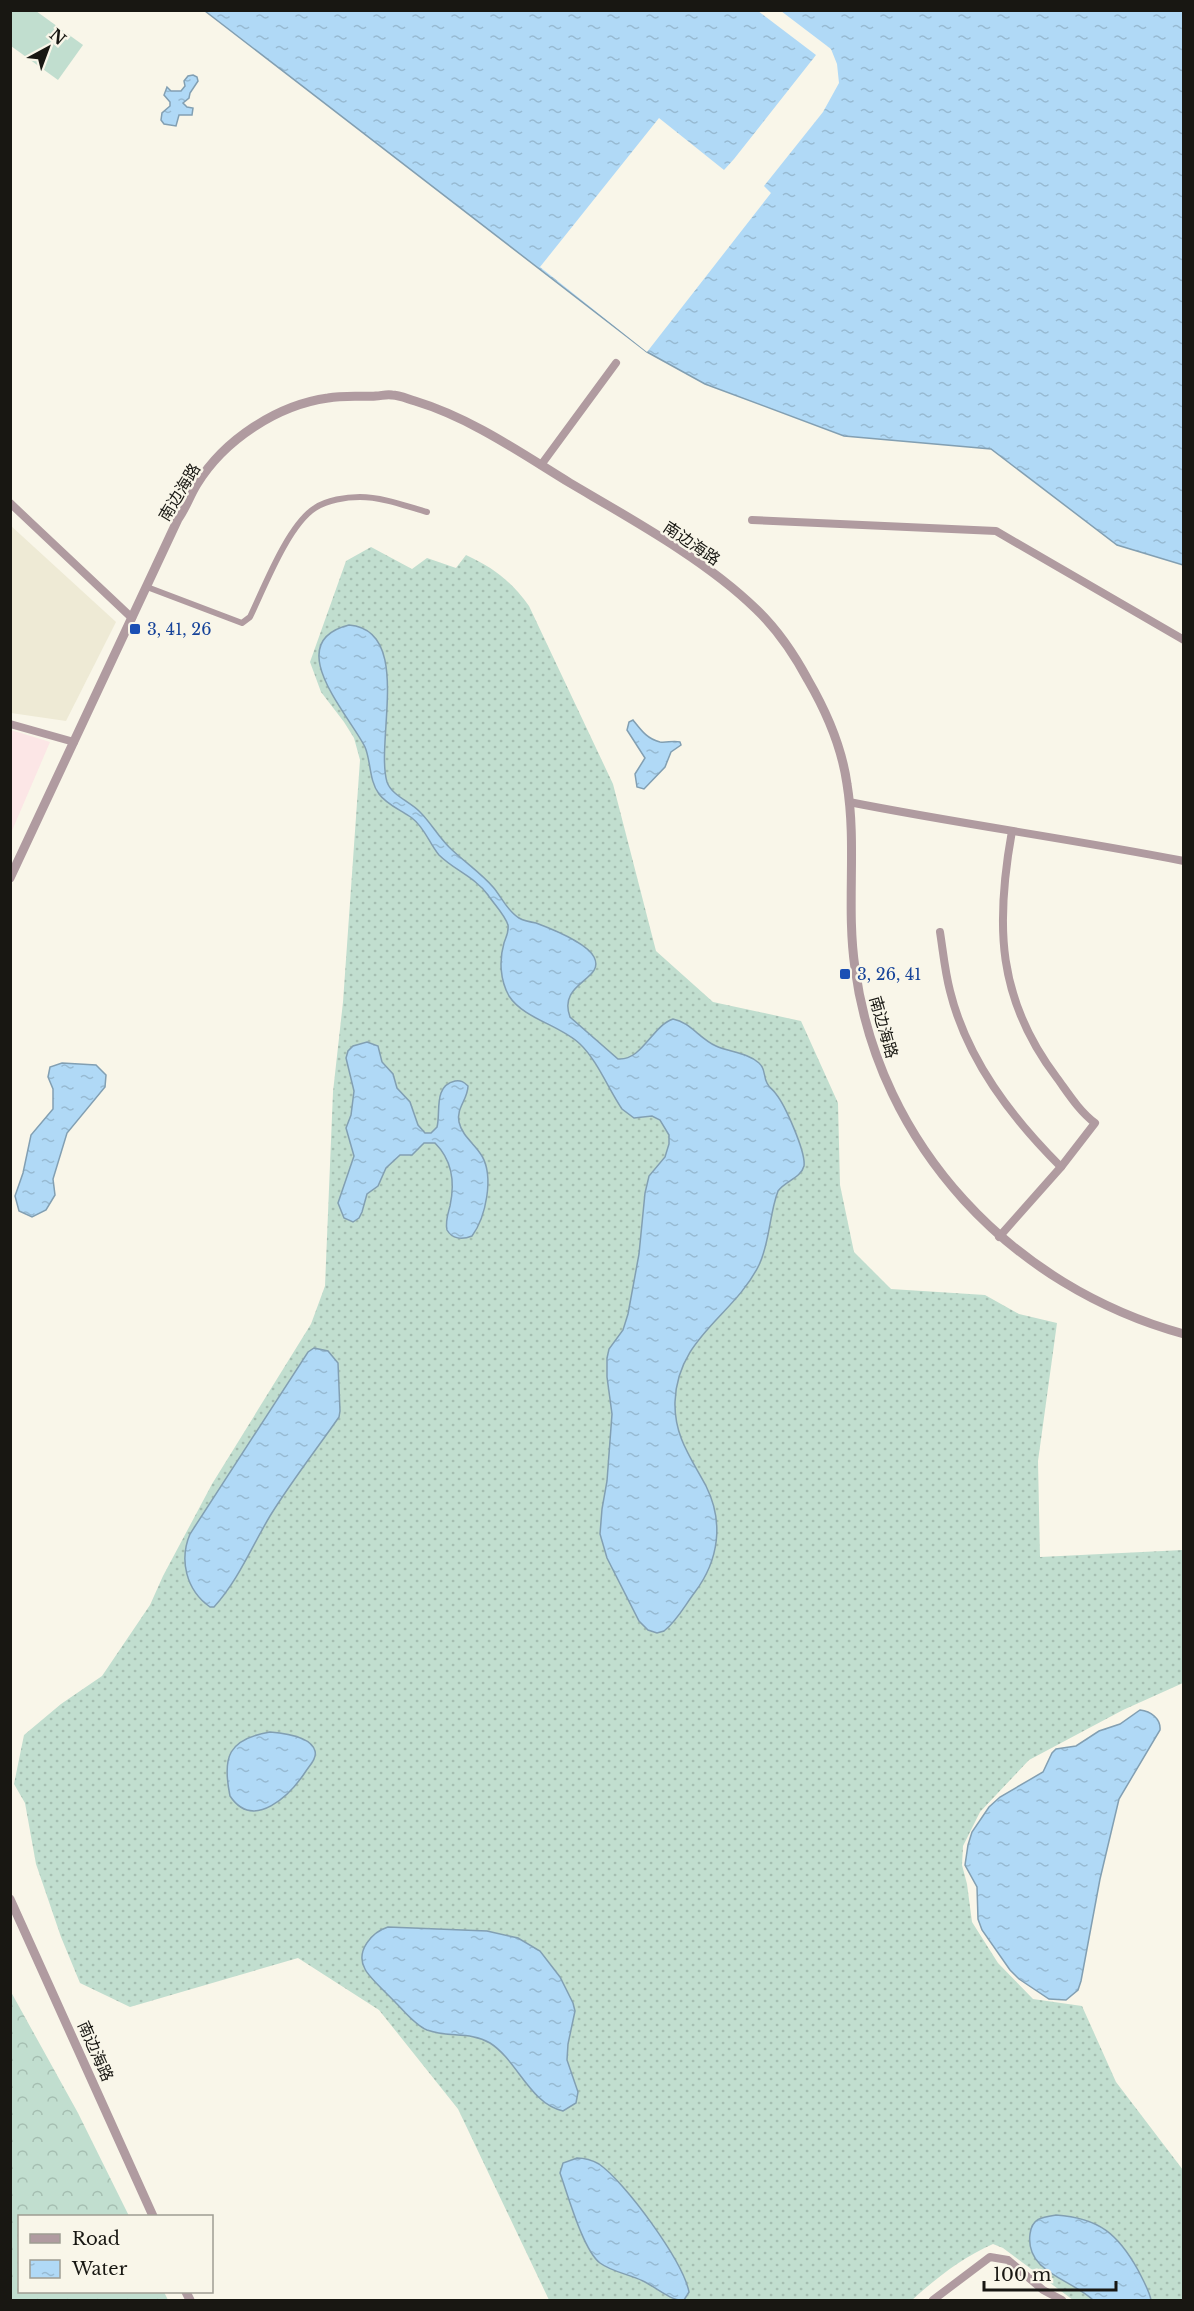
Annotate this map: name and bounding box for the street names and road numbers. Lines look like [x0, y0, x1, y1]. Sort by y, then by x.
street label: 南边海路 [154, 459, 204, 525]
street label: 南边海路 [660, 517, 724, 569]
street label: 南边海路 [866, 993, 902, 1061]
street label: 南边海路 [74, 2018, 118, 2084]

